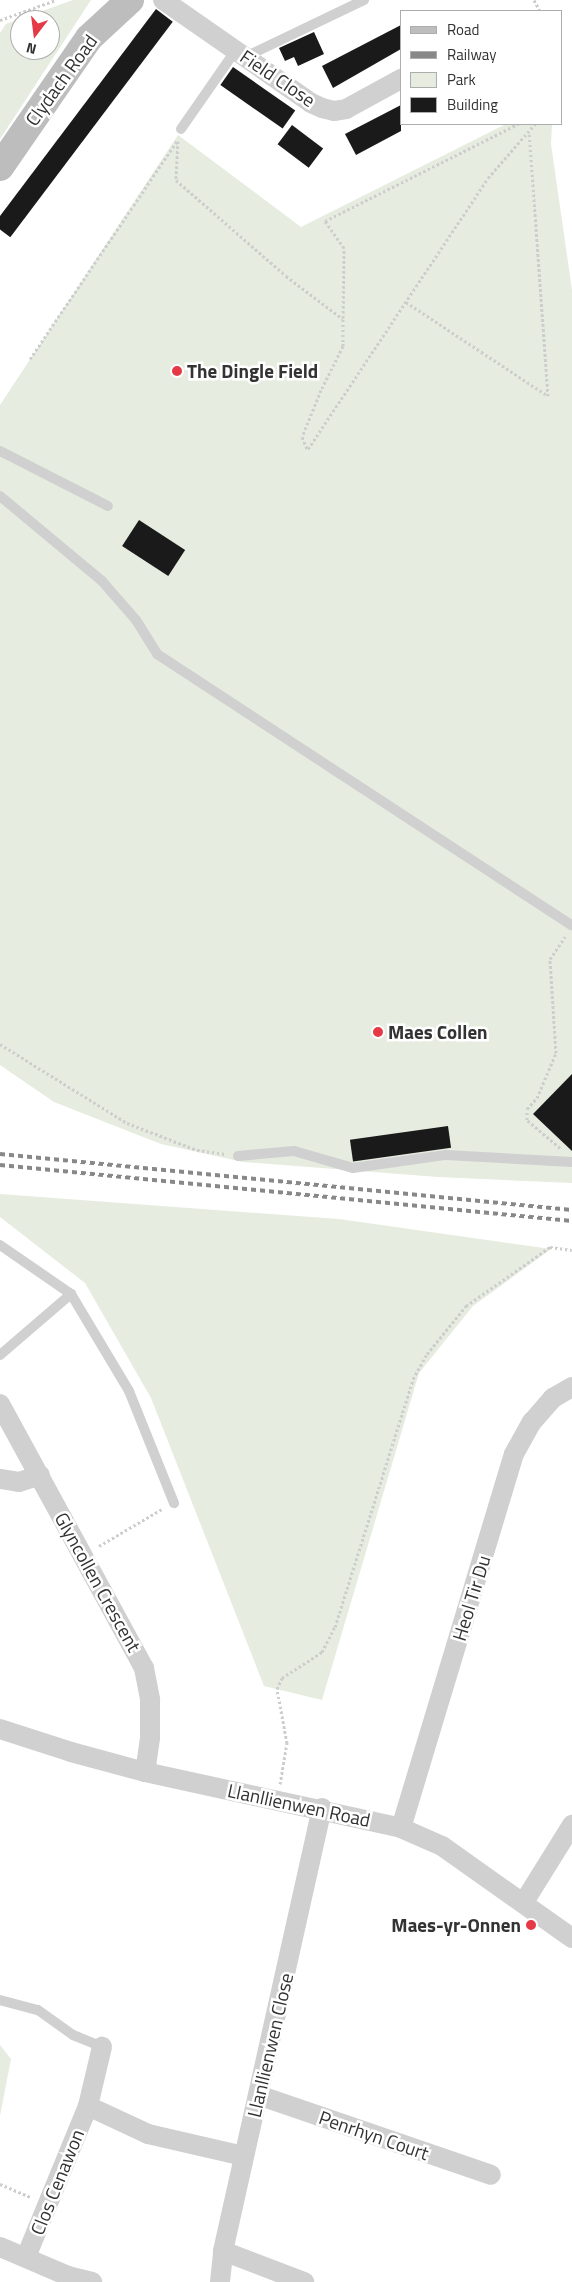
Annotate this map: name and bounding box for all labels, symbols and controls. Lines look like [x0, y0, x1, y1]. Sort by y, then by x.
north arrow [10, 10, 60, 60]
legend [400, 10, 562, 125]
text: Road [447, 18, 479, 41]
street label: Clydach Road [20, 30, 102, 130]
text: N [24, 38, 39, 60]
text: Railway [447, 43, 497, 66]
street label: Field Close [236, 45, 320, 111]
text: Park [447, 68, 476, 91]
text: Building [447, 93, 498, 116]
place label: The Dingle Field [187, 360, 318, 382]
marker: The Dingle Field [171, 365, 183, 377]
place label: Maes Collen [388, 1021, 488, 1043]
marker: Maes Collen [372, 1026, 384, 1038]
street label: Glyncollen Crescent [50, 1508, 146, 1656]
street label: Heol Tir Du [447, 1553, 495, 1643]
street label: Llanllienwen Road [226, 1779, 372, 1831]
place label: Maes-yr-Onnen [391, 1914, 521, 1936]
marker: Maes-yr-Onnen [525, 1919, 537, 1931]
street label: Llanllienwen Close [242, 1971, 298, 2119]
street label: Penrhyn Court [316, 2106, 432, 2164]
street label: Clos Cenawon [25, 2126, 89, 2238]

